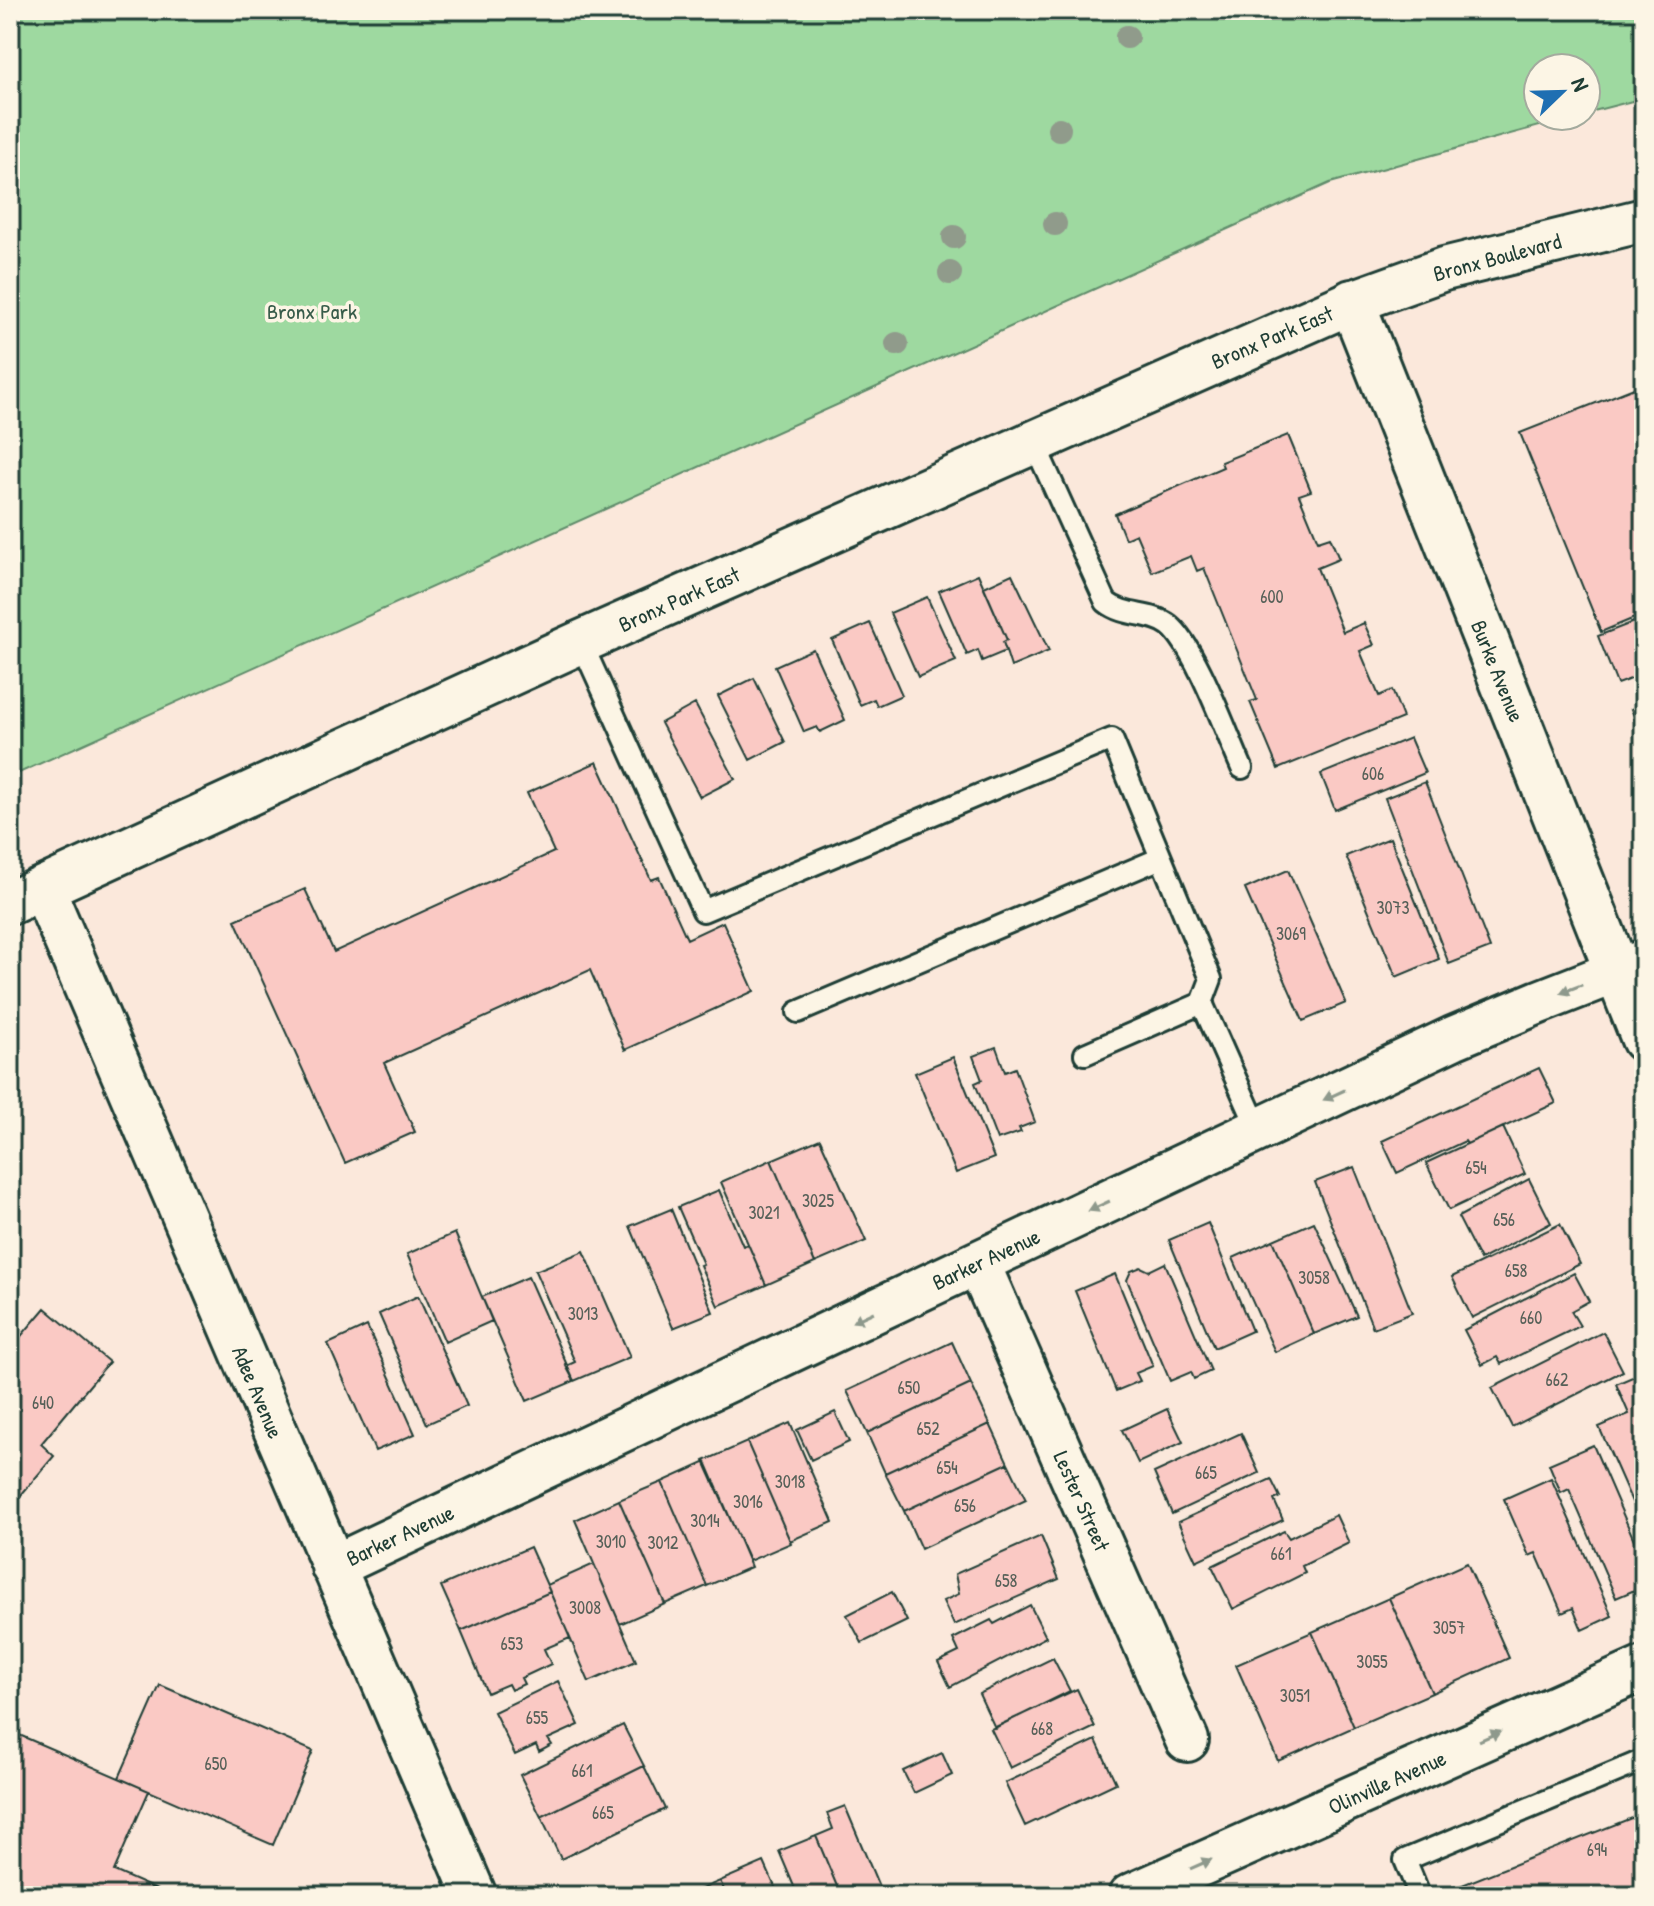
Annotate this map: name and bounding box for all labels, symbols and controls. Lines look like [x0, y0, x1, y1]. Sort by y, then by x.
north arrow [1522, 52, 1602, 132]
text: N [1564, 73, 1597, 96]
street label: Bronx Boulevard [1430, 225, 1565, 288]
park label: Bronx Park [267, 296, 357, 326]
street label: Bronx Park East [1206, 298, 1338, 376]
street label: Bronx Park East [614, 559, 745, 639]
house number: 600 [1260, 584, 1284, 609]
street label: Burke Avenue [1464, 616, 1532, 727]
house number: 606 [1362, 761, 1384, 786]
house number: 3073 [1376, 895, 1410, 920]
house number: 3069 [1276, 921, 1306, 946]
one-way arrow [1559, 983, 1583, 996]
one-way arrow [1322, 1088, 1345, 1102]
house number: 654 [1465, 1155, 1487, 1180]
house number: 3025 [802, 1188, 834, 1213]
one-way arrow [1087, 1199, 1110, 1213]
house number: 3021 [748, 1200, 780, 1225]
house number: 656 [1493, 1207, 1515, 1232]
street label: Barker Avenue [927, 1221, 1045, 1297]
house number: 658 [1505, 1258, 1527, 1283]
house number: 3058 [1298, 1265, 1330, 1290]
house number: 3013 [568, 1301, 598, 1326]
house number: 660 [1520, 1305, 1542, 1330]
one-way arrow [852, 1310, 875, 1324]
street label: Adee Avenue [225, 1341, 291, 1443]
house number: 662 [1546, 1367, 1569, 1392]
house number: 650 [898, 1375, 920, 1400]
house number: 640 [32, 1390, 54, 1415]
house number: 652 [916, 1416, 940, 1441]
street label: Lester Street [1047, 1446, 1118, 1556]
house number: 654 [936, 1455, 958, 1480]
house number: 665 [1195, 1460, 1217, 1485]
house number: 3018 [775, 1469, 805, 1494]
house number: 3016 [733, 1489, 763, 1514]
house number: 656 [954, 1493, 976, 1518]
street label: Barker Avenue [341, 1497, 459, 1573]
house number: 3014 [690, 1508, 720, 1533]
house number: 3010 [596, 1529, 626, 1554]
house number: 3012 [647, 1530, 679, 1555]
house number: 661 [1271, 1541, 1291, 1566]
house number: 658 [995, 1568, 1017, 1593]
house number: 3008 [569, 1595, 601, 1620]
house number: 3057 [1433, 1615, 1465, 1640]
house number: 653 [501, 1631, 523, 1656]
house number: 3055 [1356, 1649, 1388, 1674]
house number: 3051 [1280, 1683, 1310, 1708]
house number: 655 [526, 1705, 549, 1730]
house number: 668 [1031, 1716, 1053, 1741]
one-way arrow [1478, 1729, 1502, 1743]
street label: Olinville Avenue [1323, 1743, 1451, 1821]
house number: 650 [205, 1751, 227, 1776]
house number: 661 [572, 1758, 592, 1783]
house number: 665 [592, 1800, 614, 1825]
house number: 694 [1587, 1837, 1608, 1862]
one-way arrow [1189, 1858, 1213, 1871]

